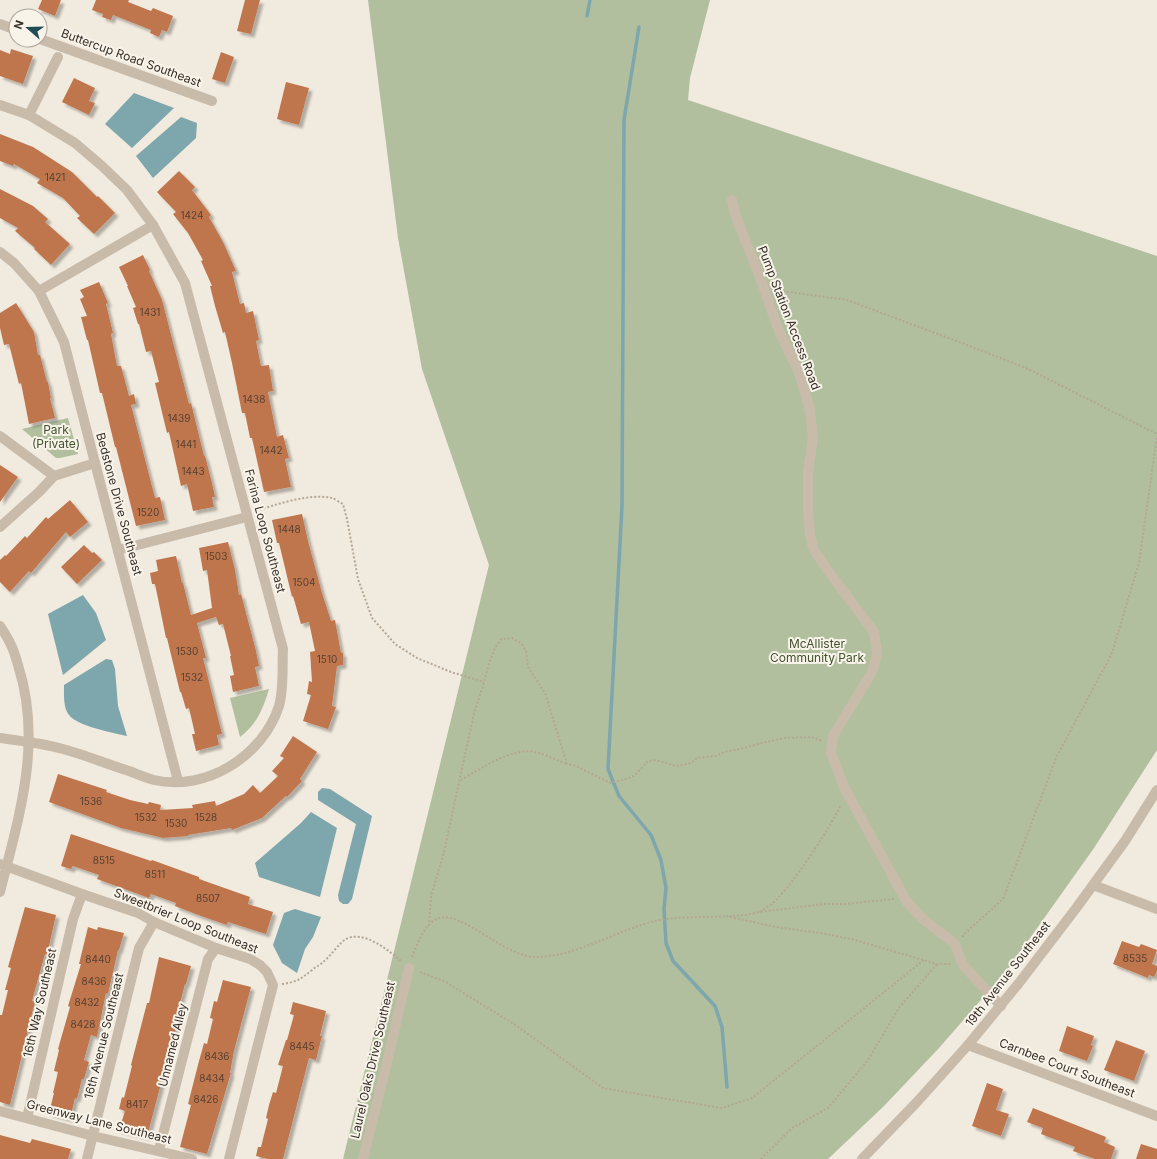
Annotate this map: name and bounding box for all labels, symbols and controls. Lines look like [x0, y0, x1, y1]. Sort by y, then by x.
north arrow [8, 8, 48, 48]
text: N [11, 18, 27, 31]
street label: Buttercup Road Southeast [59, 25, 203, 90]
house number: 1421 [45, 171, 65, 183]
house number: 1424 [181, 209, 203, 221]
street label: Pump Station Access Road [755, 244, 824, 392]
house number: 1431 [140, 306, 160, 318]
house number: 1438 [243, 393, 265, 405]
house number: 1439 [168, 412, 190, 424]
park label: Park (Private) [32, 422, 80, 451]
street label: Bedstone Drive Southeast [93, 431, 146, 577]
house number: 1441 [176, 438, 196, 450]
house number: 1442 [259, 444, 283, 456]
house number: 1443 [181, 465, 205, 477]
street label: Farina Loop Southeast [242, 467, 289, 594]
house number: 1520 [137, 506, 159, 518]
house number: 1448 [277, 523, 301, 535]
house number: 1503 [205, 550, 227, 562]
house number: 1504 [293, 576, 315, 588]
park label: McAllister Community Park [770, 636, 864, 665]
house number: 1530 [176, 645, 198, 657]
house number: 1510 [317, 653, 337, 665]
house number: 1532 [181, 671, 203, 683]
house number: 1536 [80, 795, 102, 807]
house number: 1532 [135, 811, 157, 823]
house number: 1528 [195, 811, 217, 823]
house number: 1530 [165, 817, 187, 829]
house number: 8515 [93, 854, 115, 866]
house number: 8511 [145, 868, 165, 880]
street label: Sweetbrier Loop Southeast [112, 885, 260, 956]
house number: 8507 [196, 892, 220, 904]
street label: 19th Avenue Southeast [962, 918, 1053, 1029]
street label: 16th Way Southeast [20, 947, 59, 1059]
house number: 8535 [1123, 952, 1147, 964]
house number: 8440 [85, 953, 111, 965]
street label: 16th Avenue Southeast [81, 971, 126, 1100]
house number: 8436 [81, 975, 107, 987]
street label: Laurel Oaks Drive Southeast [347, 980, 398, 1140]
house number: 8432 [75, 996, 99, 1008]
street label: Unnamed Alley [155, 1001, 190, 1088]
house number: 8428 [71, 1018, 95, 1030]
street label: Carnbee Court Southeast [997, 1035, 1137, 1100]
house number: 8445 [289, 1040, 315, 1052]
house number: 8436 [204, 1050, 230, 1062]
house number: 8434 [199, 1072, 225, 1084]
house number: 8426 [194, 1093, 218, 1105]
street label: Greenway Lane Southeast [25, 1096, 173, 1147]
house number: 8417 [126, 1098, 148, 1110]

